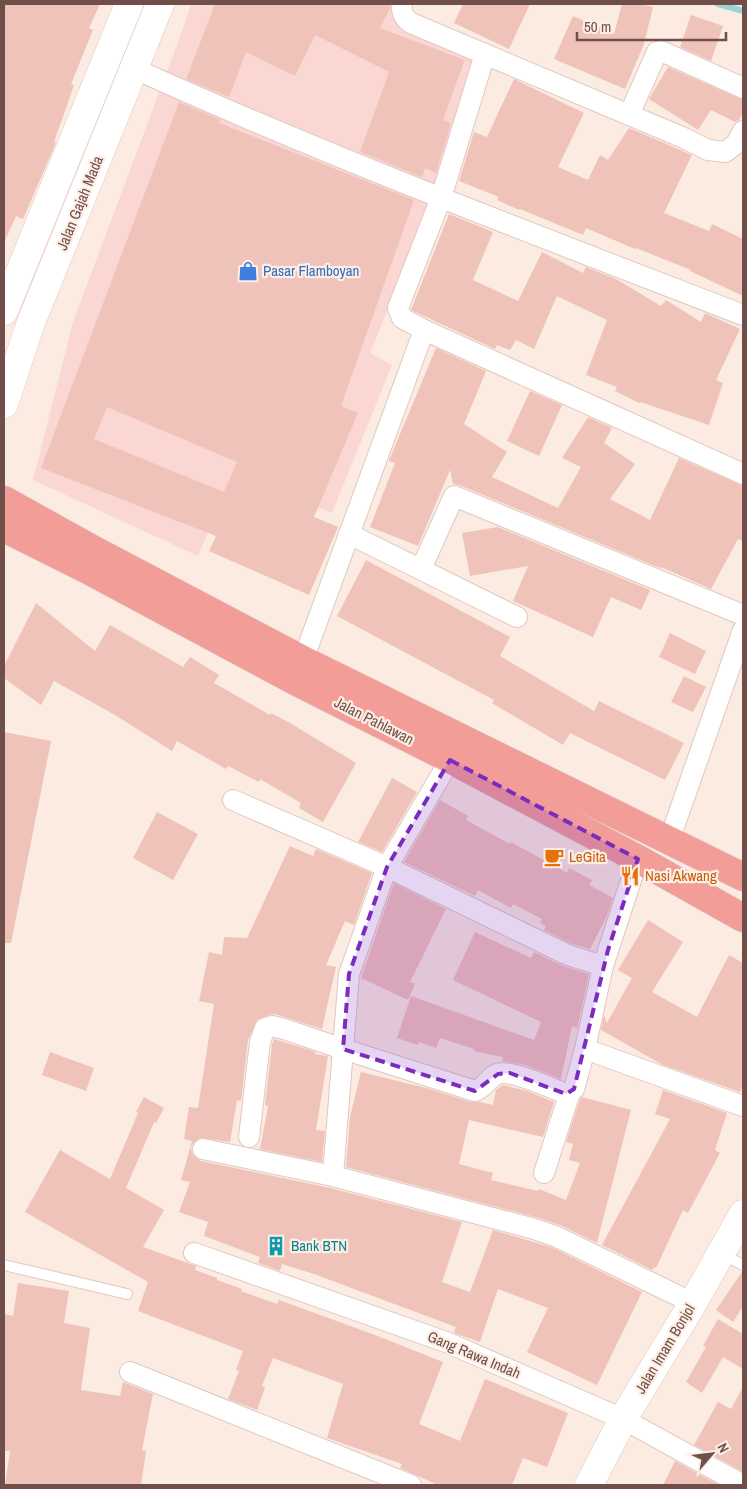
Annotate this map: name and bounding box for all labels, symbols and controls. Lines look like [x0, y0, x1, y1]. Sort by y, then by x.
scale bar [577, 10, 726, 42]
text: 50 m [584, 16, 611, 37]
street label: Jalan Gajah Mada [51, 152, 108, 253]
shop icon: Pasar Flamboyan [237, 260, 259, 282]
place label: Pasar Flamboyan [263, 260, 359, 281]
street label: Jalan Pahlawan [331, 691, 418, 750]
cafe icon: LeGita [543, 846, 565, 868]
place label: LeGita [569, 846, 606, 867]
restaurant icon: Nasi Akwang [619, 865, 641, 887]
place label: Nasi Akwang [645, 865, 717, 886]
building icon: Bank BTN [265, 1235, 287, 1257]
place label: Bank BTN [291, 1235, 347, 1256]
street label: Jalan Imam Bonjol [630, 1300, 700, 1398]
street label: Gang Rawa Indah [424, 1326, 524, 1384]
north arrow [687, 1429, 737, 1479]
text: N [714, 1440, 733, 1456]

